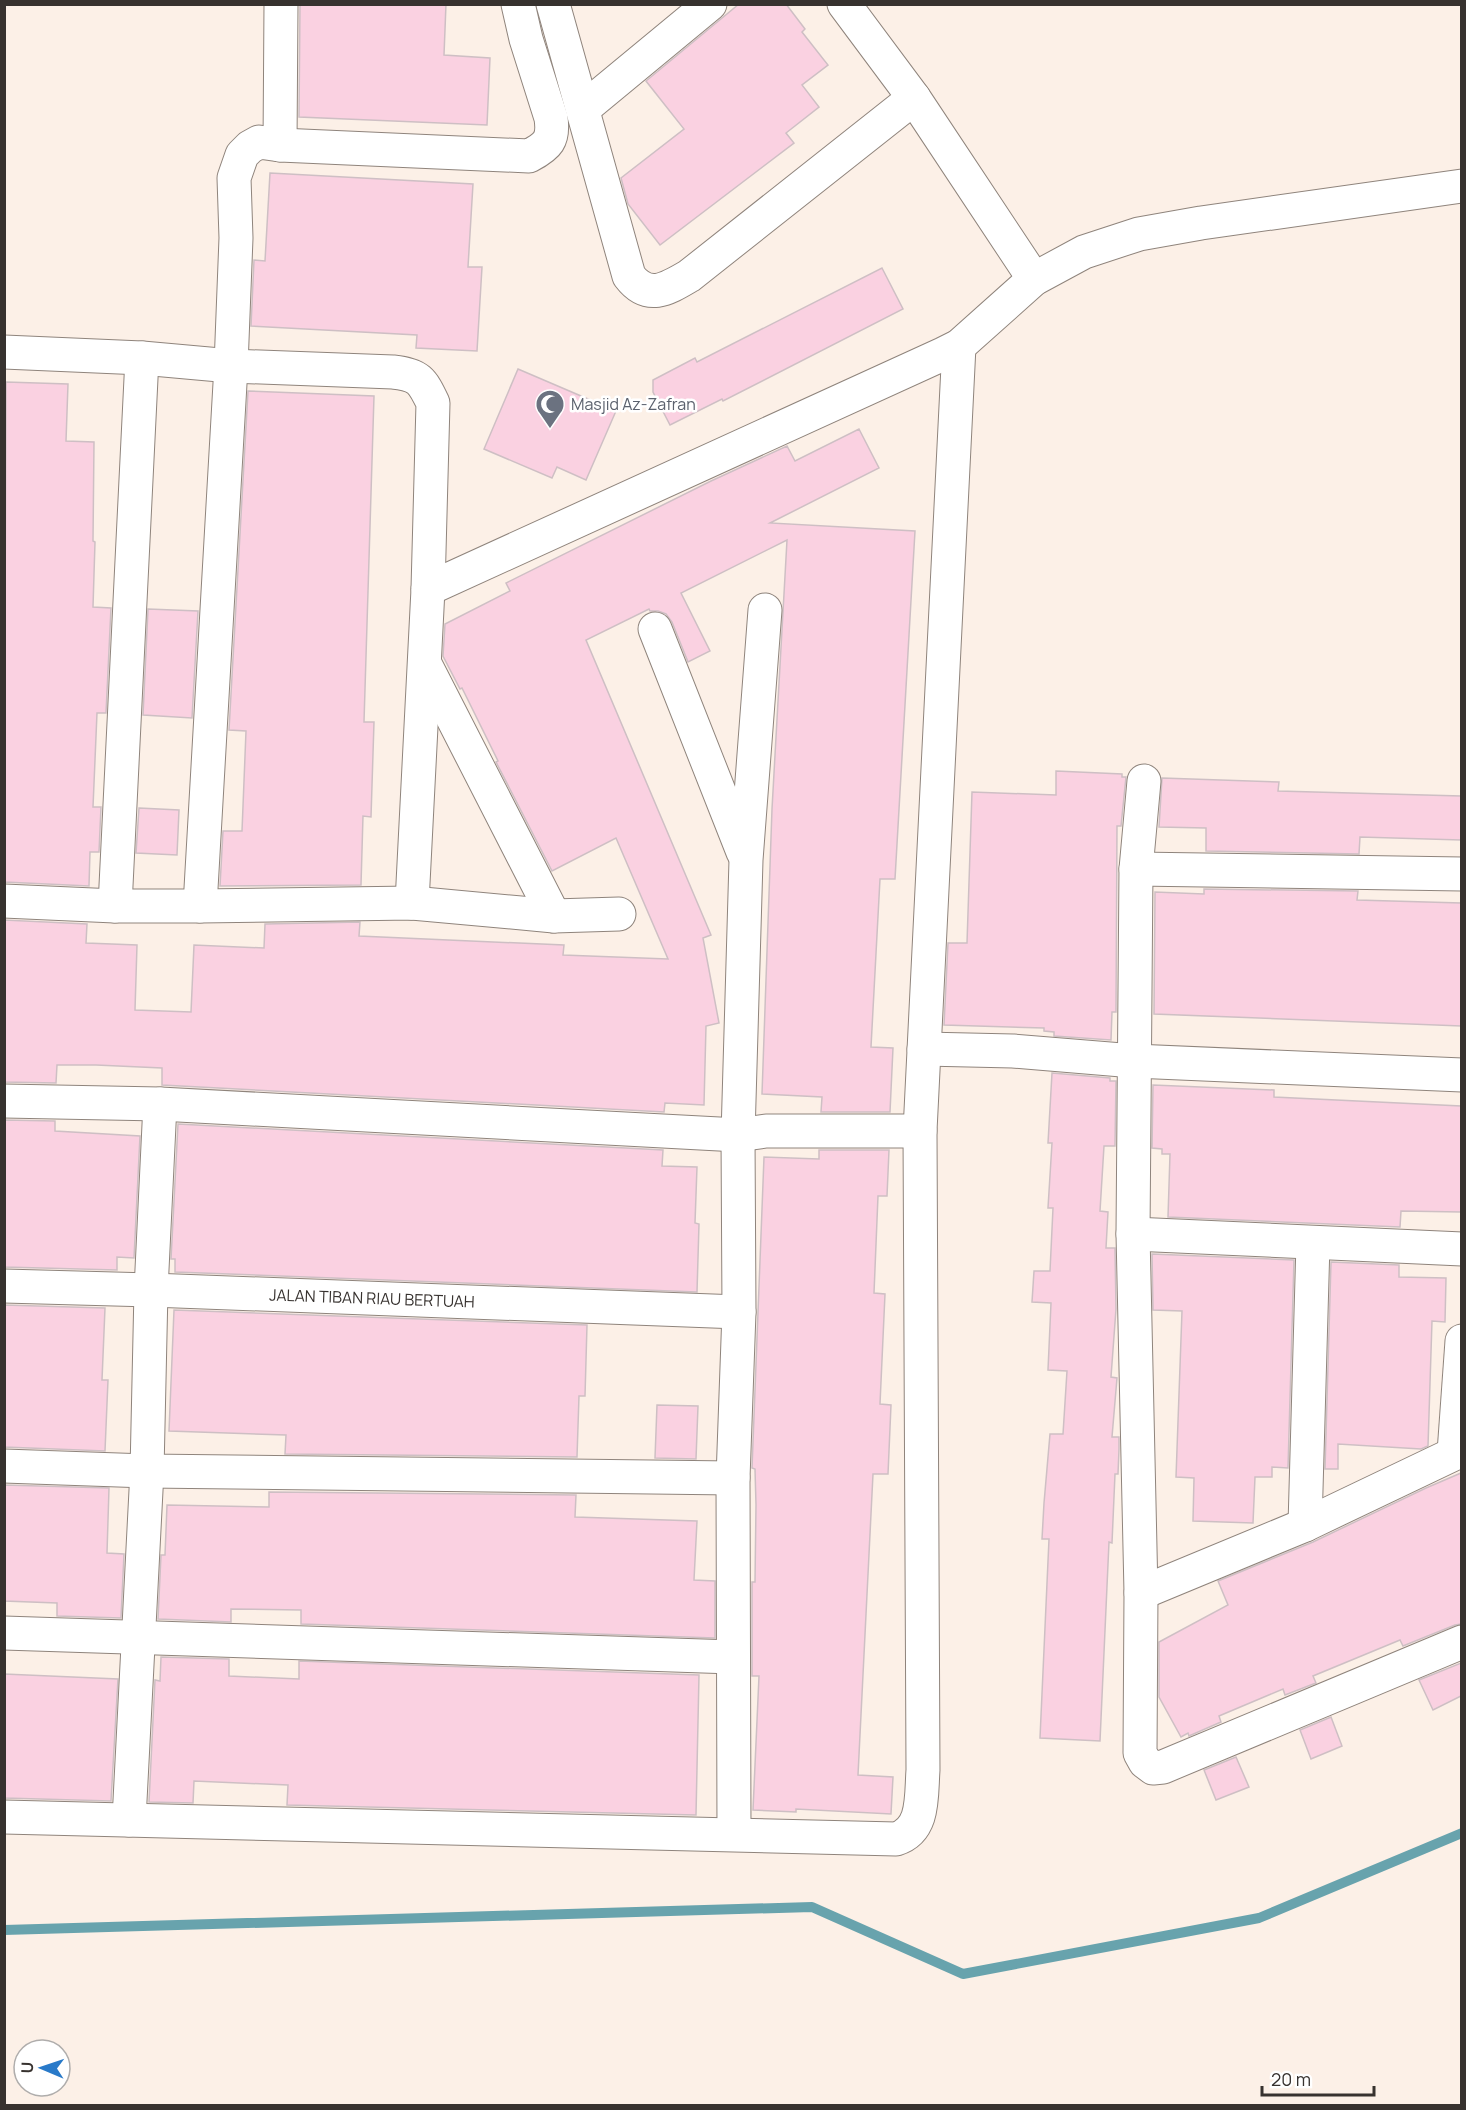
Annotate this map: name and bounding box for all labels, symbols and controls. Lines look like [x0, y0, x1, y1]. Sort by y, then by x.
mosque icon: Masjid Az-Zafran [534, 388, 566, 430]
place label: Masjid Az-Zafran [571, 393, 696, 415]
street label: JALAN TIBAN RIAU BERTUAH [269, 1283, 475, 1313]
north arrow [12, 2038, 72, 2098]
scale bar [1262, 2059, 1374, 2097]
text: U [16, 2061, 38, 2074]
text: 20 m [1271, 2067, 1311, 2091]

